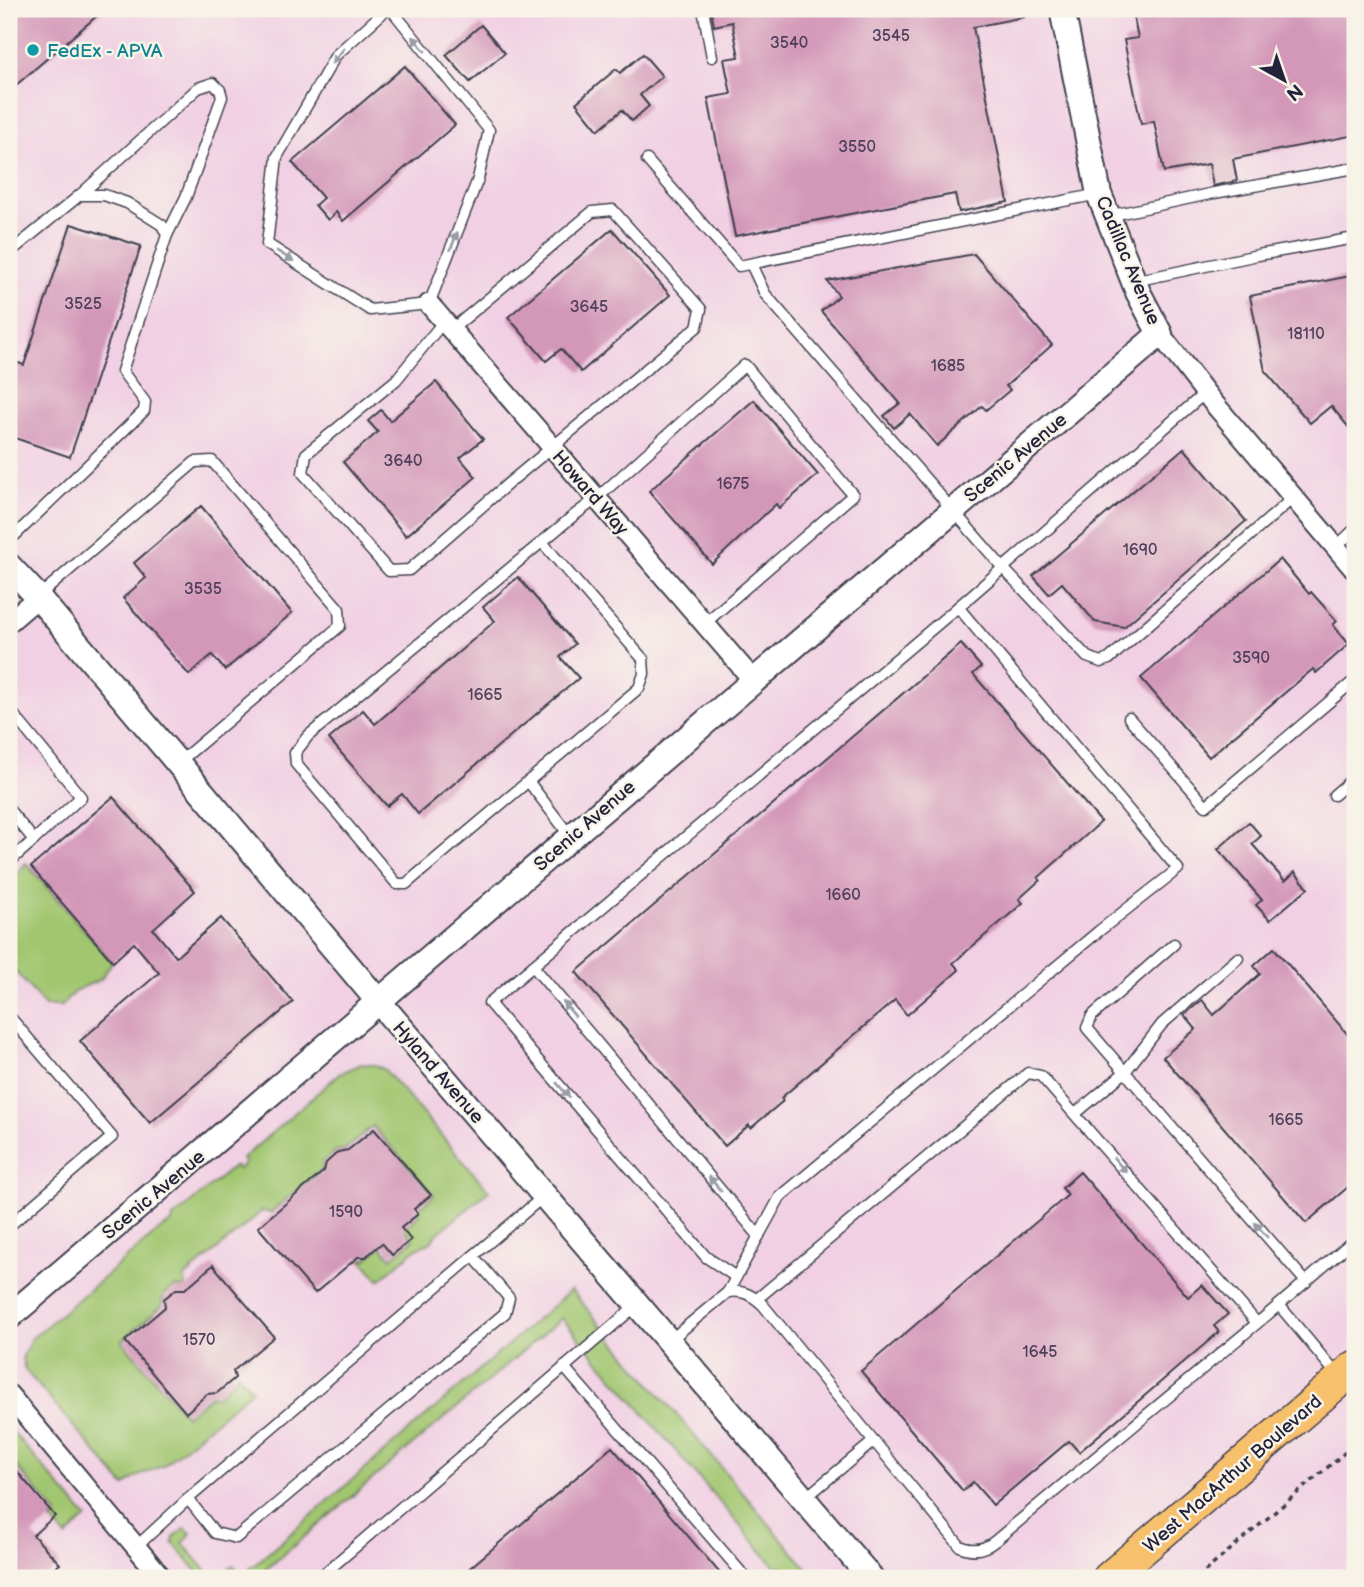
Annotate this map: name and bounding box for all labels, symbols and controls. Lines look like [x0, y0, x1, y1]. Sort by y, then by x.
house number: 3545 [872, 27, 910, 46]
house number: 3540 [770, 34, 808, 53]
one-way arrow [412, 35, 427, 52]
place label: FedEx - APVA [47, 40, 163, 63]
marker: FedEx - APVA [25, 42, 41, 58]
one-way arrow [330, 46, 345, 64]
north arrow [1248, 46, 1318, 116]
text: N [1281, 78, 1307, 105]
house number: 3550 [838, 138, 876, 157]
street label: Cadillac Avenue [1090, 193, 1165, 328]
one-way arrow [449, 230, 460, 251]
one-way arrow [275, 249, 294, 262]
house number: 3525 [64, 295, 102, 314]
house number: 3645 [570, 298, 608, 317]
house number: 18110 [1287, 325, 1325, 344]
house number: 1685 [931, 357, 965, 376]
street label: Scenic Avenue [960, 409, 1072, 508]
street label: Howard Way [547, 446, 633, 541]
house number: 3640 [384, 452, 422, 471]
house number: 1675 [717, 475, 750, 494]
house number: 1690 [1123, 541, 1157, 560]
house number: 3535 [184, 580, 222, 599]
house number: 3590 [1232, 649, 1270, 668]
house number: 1665 [468, 686, 502, 705]
street label: Scenic Avenue [529, 776, 640, 876]
house number: 1660 [825, 886, 861, 905]
one-way arrow [562, 1001, 577, 1018]
street label: Hyland Avenue [387, 1017, 488, 1129]
one-way arrow [555, 1081, 571, 1099]
house number: 1665 [1269, 1111, 1303, 1130]
street label: Scenic Avenue [98, 1146, 210, 1245]
one-way arrow [1112, 1157, 1127, 1174]
one-way arrow [708, 1175, 723, 1192]
house number: 1590 [329, 1203, 363, 1222]
one-way arrow [1254, 1222, 1269, 1239]
house number: 1570 [183, 1331, 215, 1350]
house number: 1645 [1023, 1343, 1057, 1362]
street label: West MacArthur Boulevard [1139, 1390, 1327, 1558]

